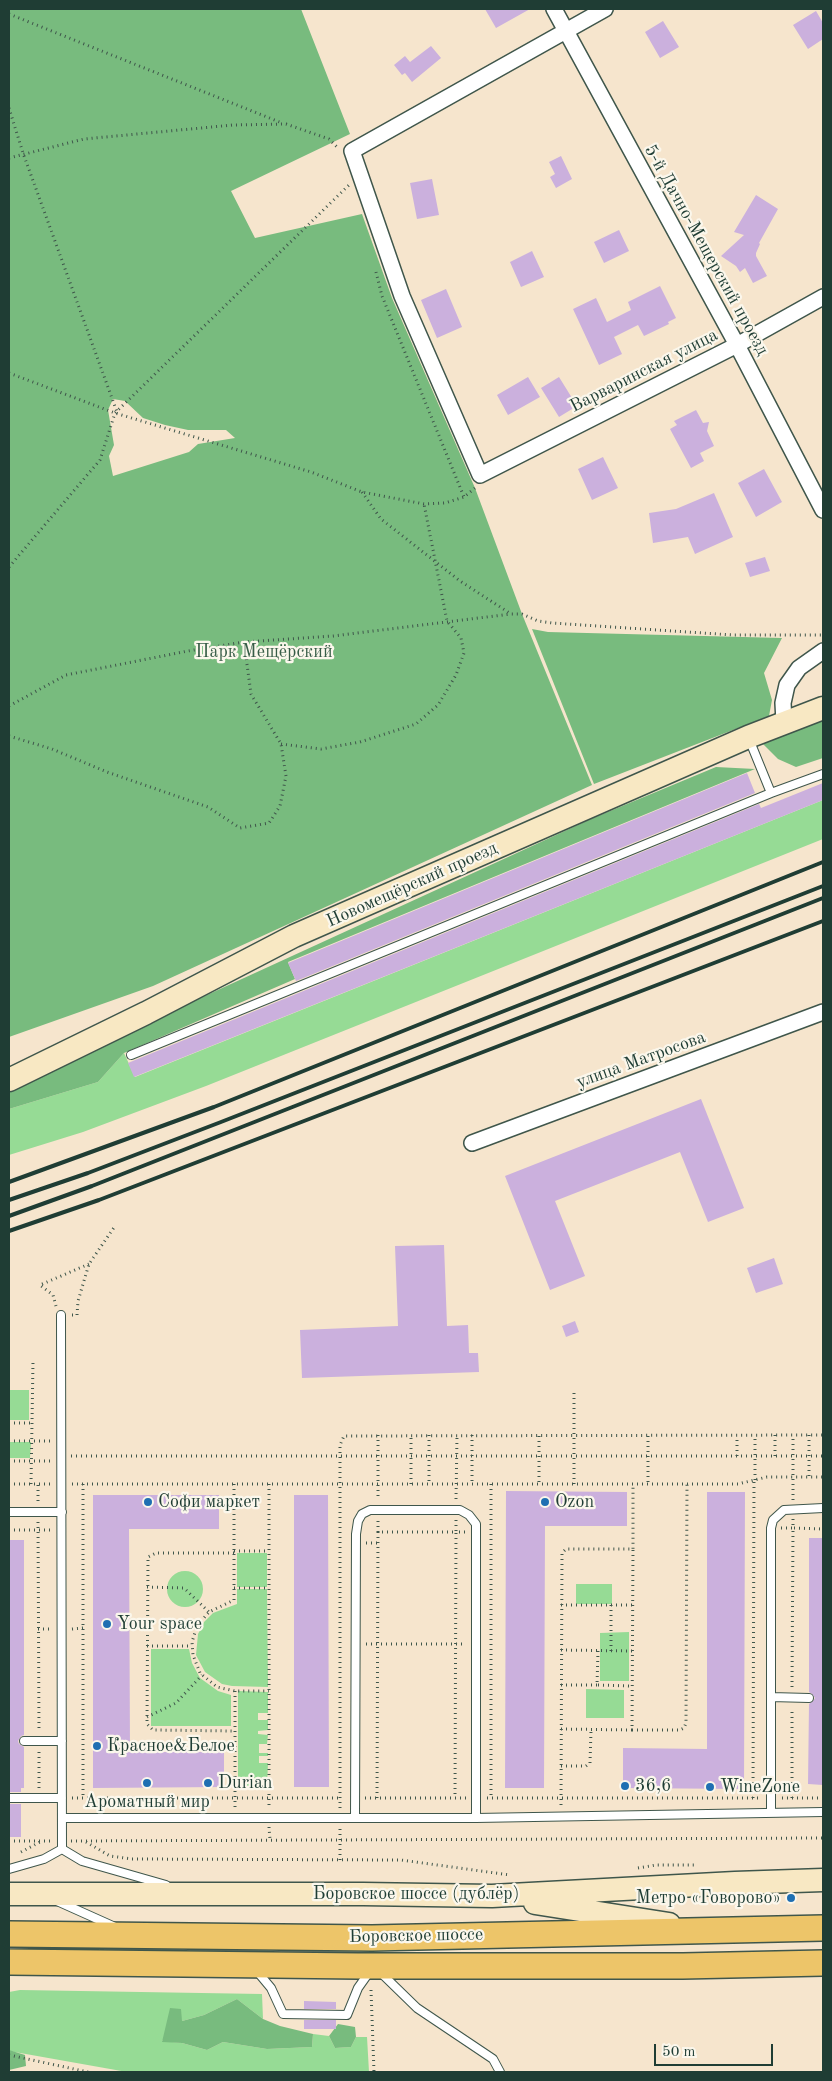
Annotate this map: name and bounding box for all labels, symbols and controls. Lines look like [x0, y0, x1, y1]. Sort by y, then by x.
street label: 5-й Дачно-Мещерский проезд [639, 141, 773, 359]
street label: Варваринская улица [566, 324, 722, 418]
park label: Парк Мещёрский [195, 641, 333, 663]
street label: Новомещёрский проезд [323, 838, 501, 932]
street label: улица Матросова [573, 1027, 709, 1093]
place label: Софи маркет [158, 1491, 260, 1513]
place label: Ozon [555, 1491, 594, 1513]
marker: Софи маркет [142, 1496, 154, 1508]
marker: Ozon [539, 1496, 551, 1508]
place label: Your space [117, 1613, 202, 1635]
marker: Your space [101, 1618, 113, 1630]
place label: Красное&Белое [107, 1735, 235, 1757]
marker: Красное&Белое [91, 1740, 103, 1752]
place label: Durian [218, 1772, 273, 1794]
place label: 36,6 [635, 1775, 671, 1797]
place label: WineZone [720, 1776, 800, 1798]
marker: Ароматный мир [141, 1777, 153, 1789]
marker: Durian [202, 1777, 214, 1789]
marker: 36,6 [619, 1780, 631, 1792]
marker: WineZone [704, 1781, 716, 1793]
place label: Ароматный мир [84, 1791, 210, 1813]
street label: Боровское шоссе (дублёр) [313, 1883, 519, 1905]
place label: Метро «Говорово» [636, 1887, 781, 1909]
marker: Метро «Говорово» [785, 1892, 797, 1904]
street label: Боровское шоссе [349, 1924, 483, 1948]
scale bar [657, 2034, 776, 2066]
text: 50 m [662, 2045, 696, 2060]

